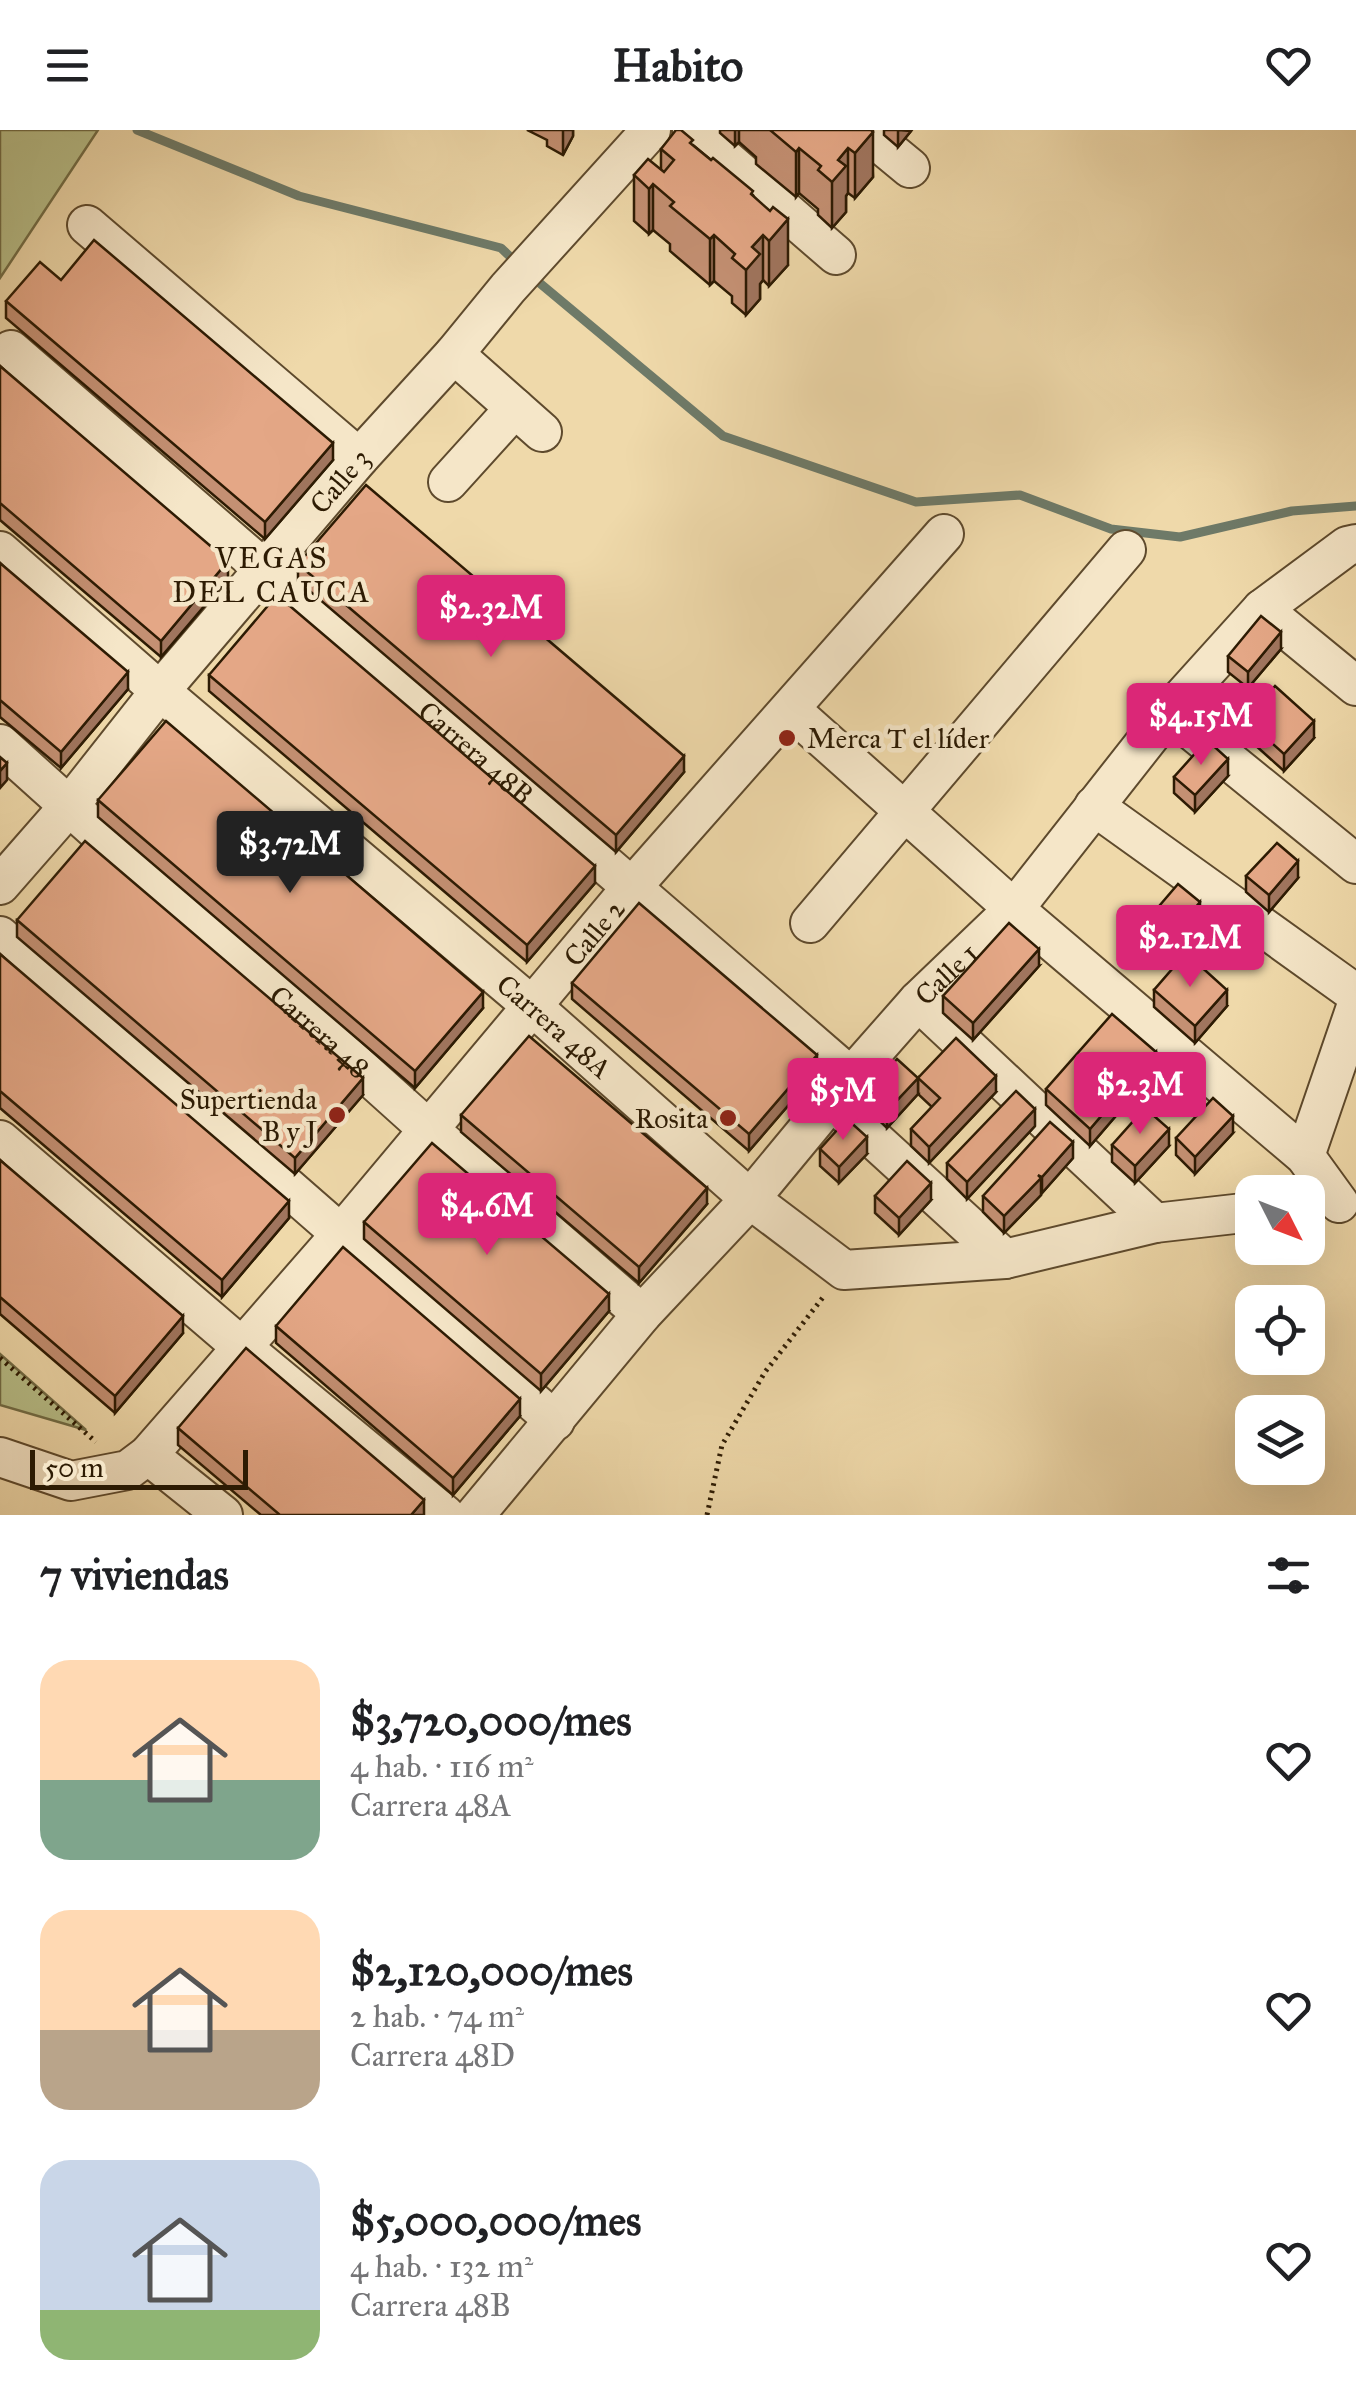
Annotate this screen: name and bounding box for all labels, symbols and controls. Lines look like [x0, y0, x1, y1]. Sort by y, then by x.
icon: menu [40, 38, 95, 93]
text: Habito [613, 38, 743, 93]
icon: heart [1261, 38, 1316, 93]
street label: Calle 3 [302, 441, 377, 521]
district label: VEGAS DEL CAUCA [172, 540, 372, 610]
pin: $2.32M [410, 575, 572, 660]
text: $2.32M [439, 588, 543, 627]
pin: $4.15M [1120, 683, 1282, 768]
street label: Carrera 48B [411, 693, 541, 812]
text: $4.15M [1149, 696, 1253, 735]
place label: Merca T el líder [807, 721, 990, 756]
marker: Merca T el líder [776, 727, 798, 749]
pin: $3.72M [209, 811, 371, 896]
text: $3.72M [239, 824, 341, 863]
street label: Calle 2 [556, 891, 632, 973]
pin: $2.12M [1109, 905, 1271, 990]
text: $2.12M [1138, 918, 1242, 957]
street label: Calle 1 [907, 935, 985, 1012]
street label: Carrera 48A [490, 966, 619, 1086]
street label: Carrera 48 [263, 978, 377, 1085]
pin: $2.3M [1070, 1052, 1210, 1137]
pin: $5M [795, 1058, 891, 1143]
text: $2.3M [1096, 1065, 1184, 1104]
text: $5M [809, 1071, 877, 1110]
place label: Supertienda B y J [180, 1082, 317, 1149]
place label: Rosita [635, 1101, 708, 1136]
marker: Supertienda B y J [326, 1104, 348, 1126]
marker: Rosita [717, 1107, 739, 1129]
pin: $4.6M [417, 1173, 557, 1258]
north arrow [1235, 1175, 1325, 1265]
map controls [1235, 1175, 1325, 1485]
text: $4.6M [440, 1186, 534, 1225]
button: locate [1235, 1285, 1325, 1375]
button: layers [1235, 1395, 1325, 1485]
scale bar [30, 1445, 248, 1490]
text: 50 m [45, 1450, 104, 1485]
icon: filters [1261, 1548, 1316, 1603]
text: 7 viviendas [40, 1549, 229, 1601]
text: $3,720,000/mes [350, 1695, 631, 1747]
icon: home [120, 1700, 240, 1820]
icon: heart [1261, 1733, 1316, 1788]
text: 4 hab. · 116 m² [350, 1747, 534, 1786]
text: Carrera 48A [350, 1786, 511, 1825]
text: $2,120,000/mes [350, 1945, 633, 1997]
icon: home [120, 1950, 240, 2070]
icon: heart [1261, 1983, 1316, 2038]
text: 2 hab. · 74 m² [350, 1997, 524, 2036]
text: Carrera 48D [350, 2036, 515, 2075]
text: $5,000,000/mes [350, 2195, 641, 2247]
icon: home [120, 2200, 240, 2320]
icon: heart [1261, 2233, 1316, 2288]
text: 4 hab. · 132 m² [350, 2247, 533, 2286]
text: Carrera 48B [350, 2286, 511, 2325]

